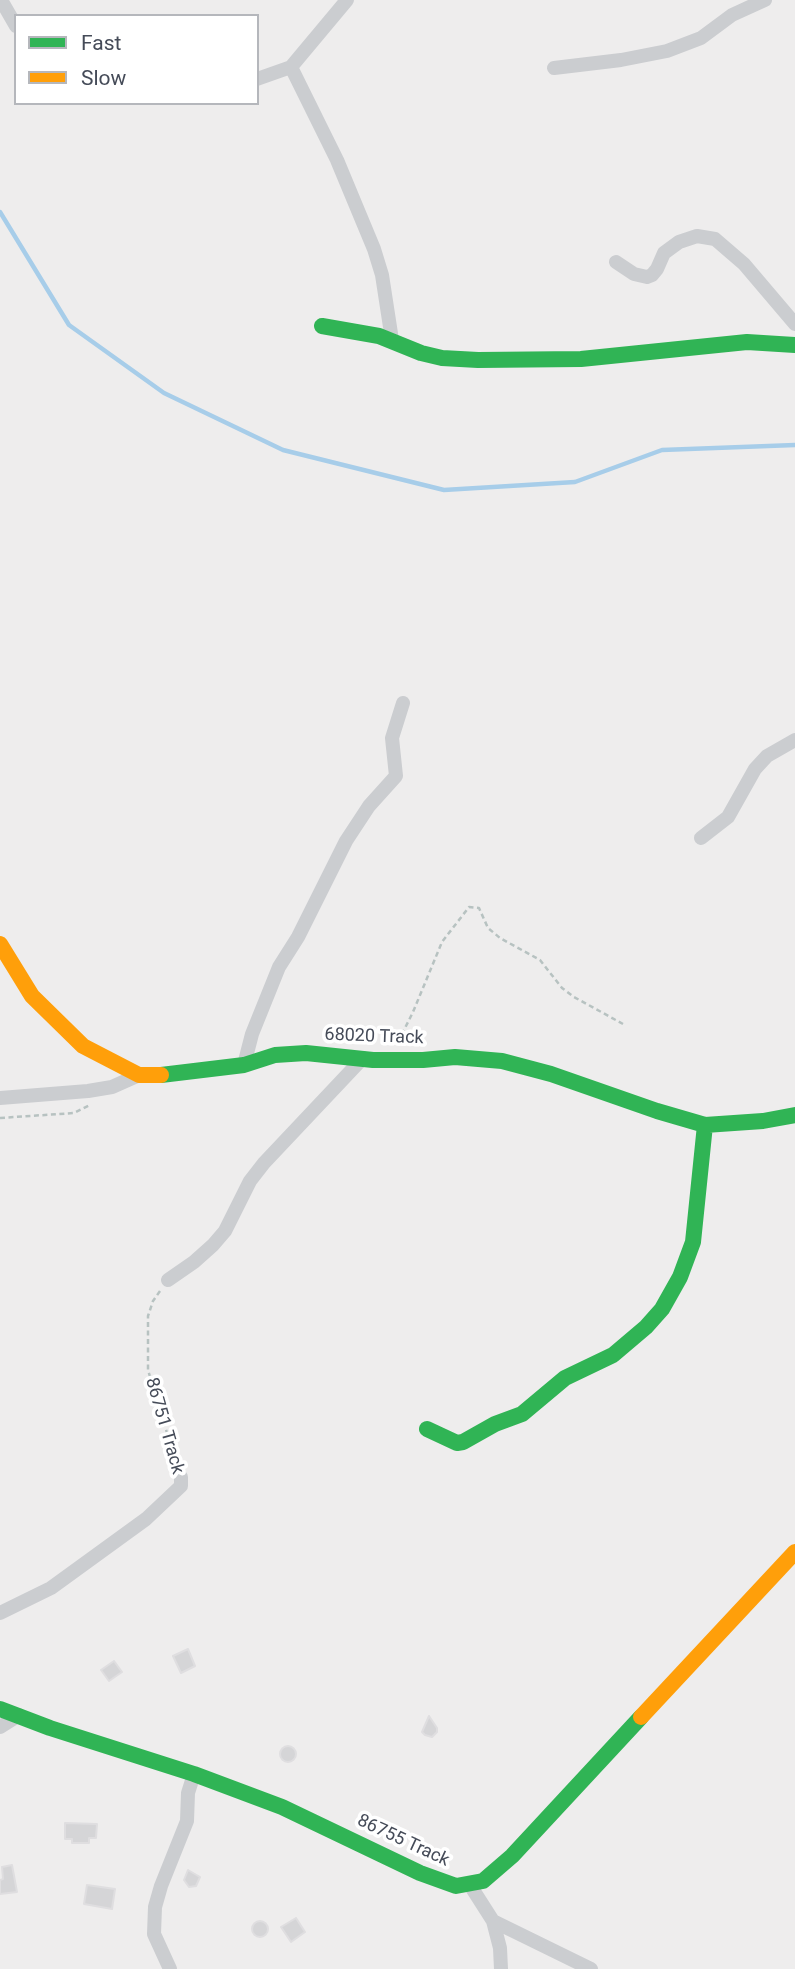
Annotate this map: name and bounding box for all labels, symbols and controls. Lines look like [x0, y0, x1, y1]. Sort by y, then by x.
legend [14, 14, 259, 105]
text: Fast [81, 31, 121, 55]
text: Slow [81, 66, 126, 90]
street label: 68020 Track [324, 1024, 424, 1050]
street label: 86751 Track [140, 1375, 188, 1477]
street label: 86755 Track [353, 1810, 453, 1872]

